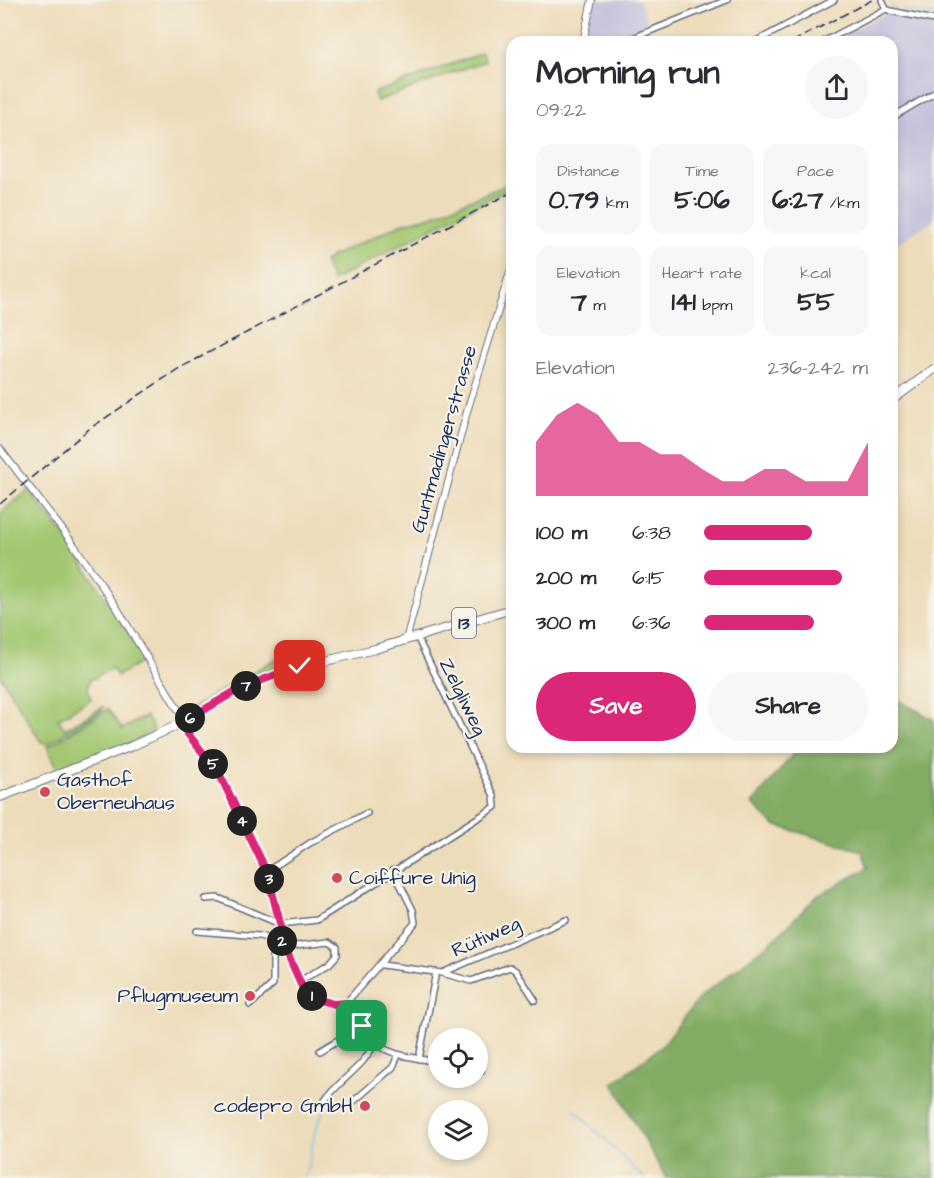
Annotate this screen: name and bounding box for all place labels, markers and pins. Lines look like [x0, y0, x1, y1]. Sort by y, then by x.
pin [274, 640, 325, 691]
pin: 7 [231, 671, 261, 701]
pin: 6 [175, 703, 205, 733]
pin: 5 [198, 749, 228, 779]
place label: Gasthof Oberneuhaus [57, 766, 175, 817]
marker: Gasthof Oberneuhaus [38, 785, 52, 799]
pin: 4 [227, 806, 257, 836]
pin: 3 [254, 864, 284, 894]
place label: Coiffure Unig [349, 864, 476, 893]
marker: Coiffure Unig [330, 871, 344, 885]
pin: 2 [267, 926, 297, 956]
pin: 1 [297, 981, 327, 1011]
place label: Pflugmuseum [117, 982, 238, 1011]
marker: Pflugmuseum [243, 989, 257, 1003]
pin [336, 1000, 387, 1051]
place label: codepro GmbH [214, 1092, 353, 1120]
marker: codepro GmbH [358, 1099, 372, 1113]

